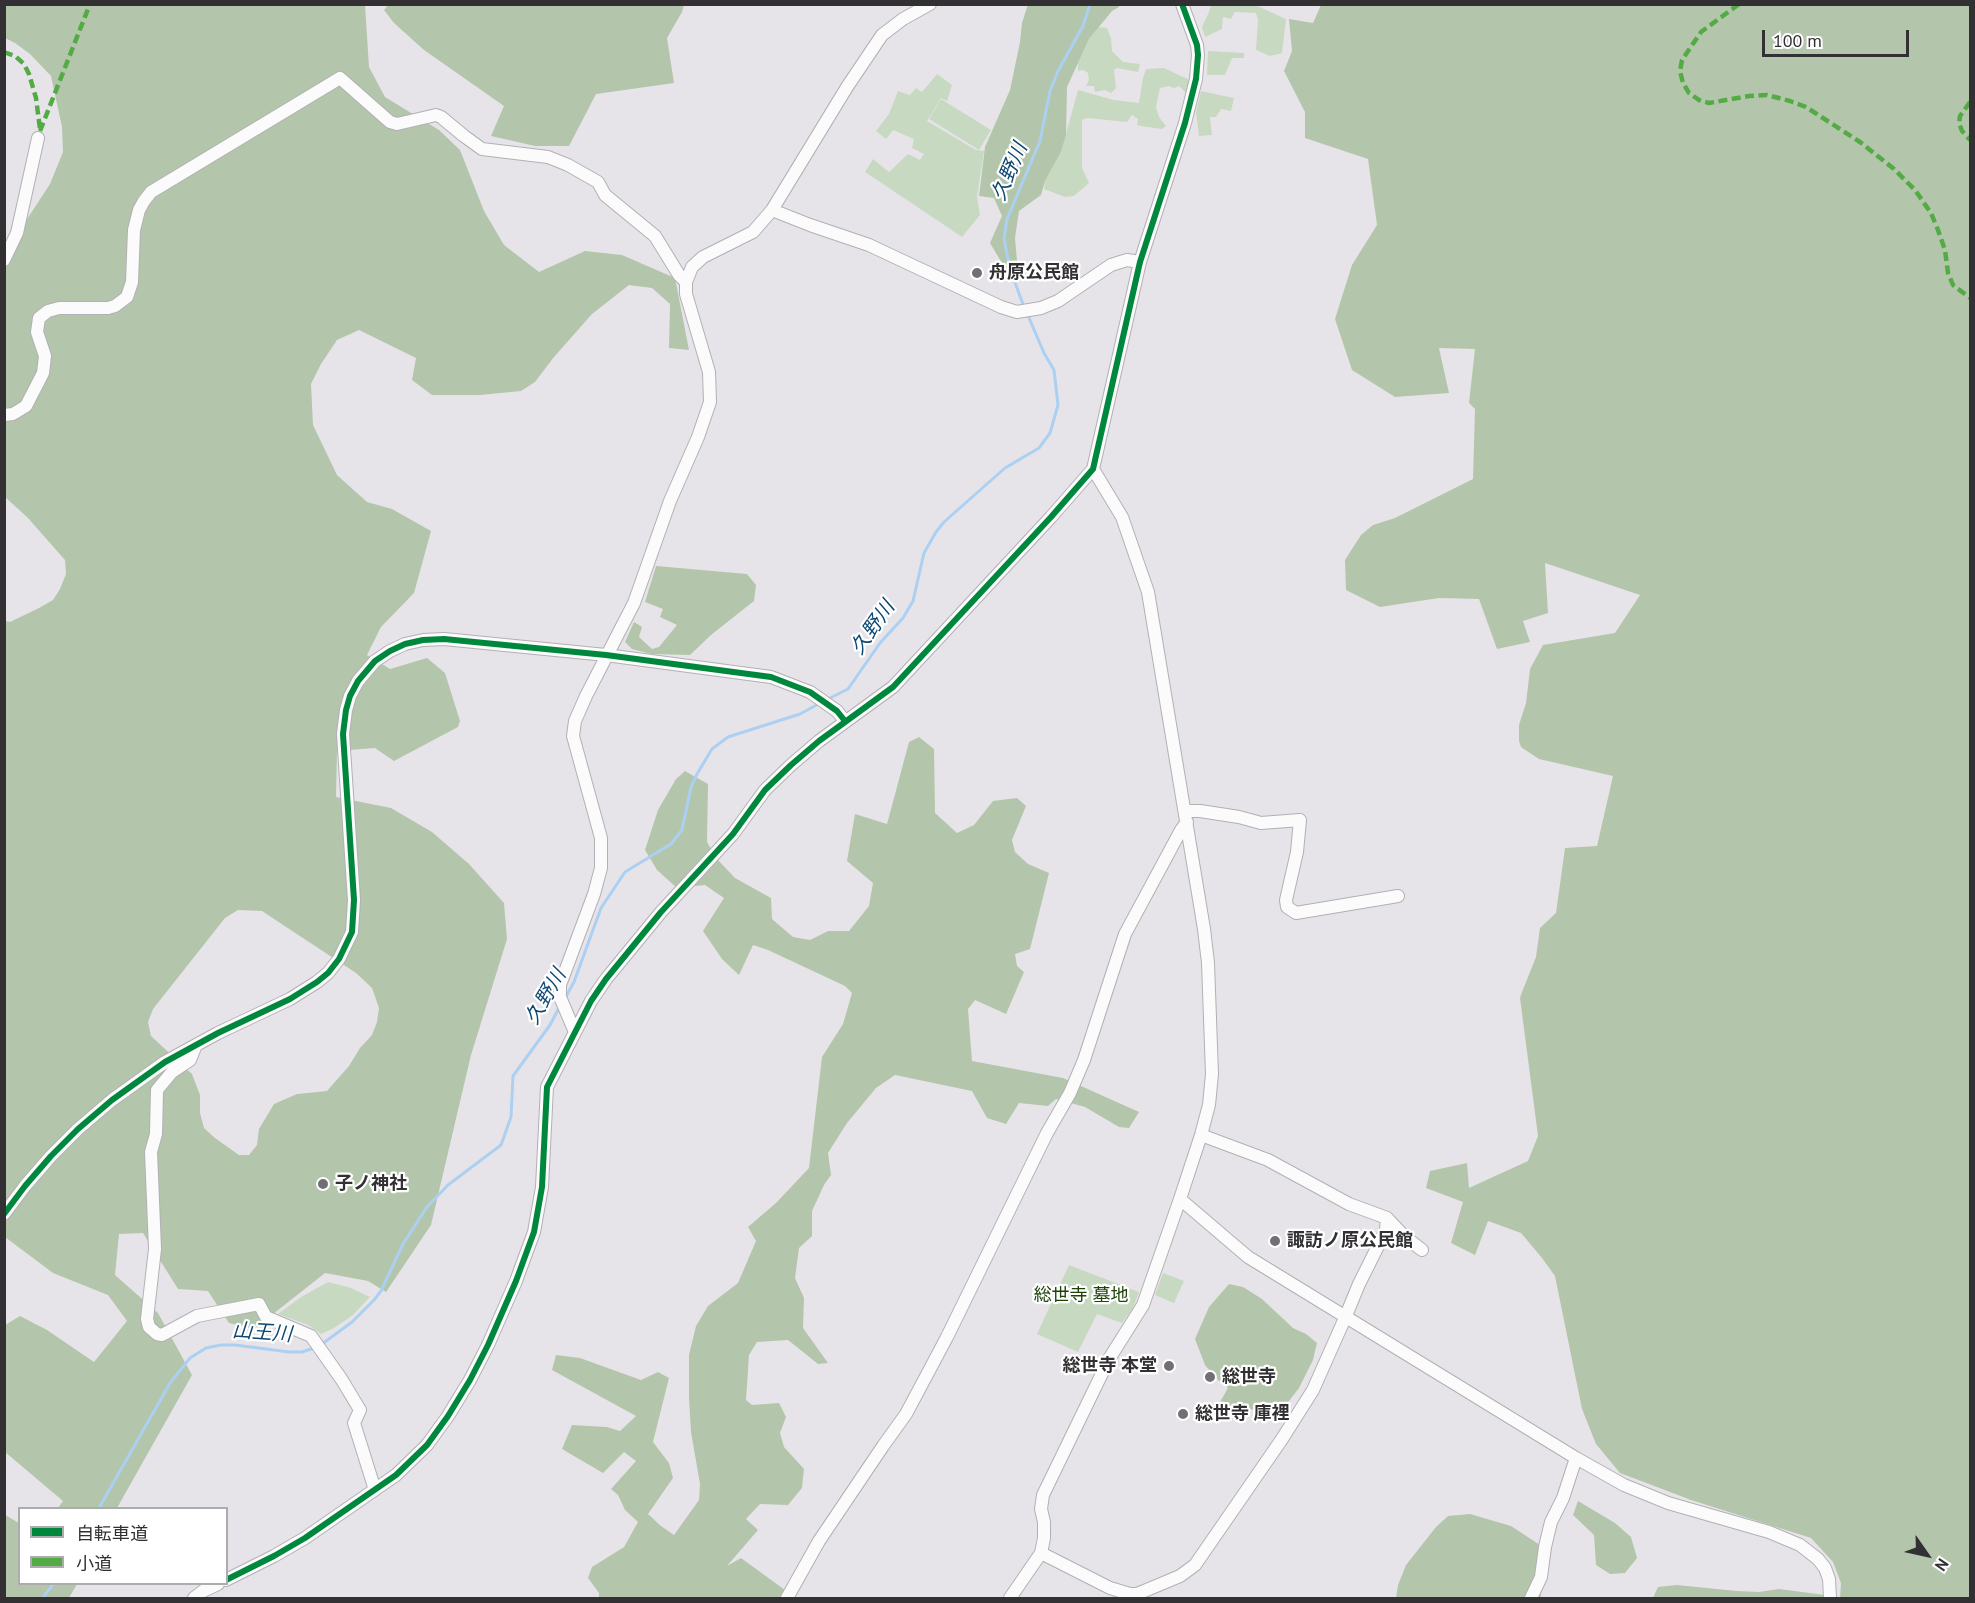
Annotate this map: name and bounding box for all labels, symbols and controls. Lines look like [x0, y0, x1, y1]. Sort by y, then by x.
scale bar [1765, 18, 1912, 56]
text: 100 m [1773, 29, 1822, 52]
water label: 久野川 [987, 140, 1033, 204]
place label: 舟原公民館 [989, 262, 1079, 284]
marker: 舟原公民館 [970, 266, 984, 280]
water label: 久野川 [846, 597, 900, 659]
water label: 久野川 [521, 965, 571, 1029]
place label: 子ノ神社 [335, 1173, 407, 1195]
marker: 子ノ神社 [316, 1177, 330, 1191]
place label: 諏訪ノ原公民館 [1287, 1230, 1413, 1252]
marker: 諏訪ノ原公民館 [1268, 1234, 1282, 1248]
park label: 総世寺 墓地 [1034, 1285, 1128, 1307]
water label: 山王川 [231, 1319, 293, 1347]
place label: 総世寺 本堂 [1062, 1355, 1157, 1377]
marker: 総世寺 本堂 [1162, 1359, 1176, 1373]
place label: 総世寺 [1222, 1366, 1276, 1388]
marker: 総世寺 [1203, 1370, 1217, 1384]
place label: 総世寺 庫裡 [1195, 1403, 1290, 1425]
marker: 総世寺 庫裡 [1176, 1407, 1190, 1421]
legend [18, 1507, 228, 1585]
text: 自転車道 [76, 1522, 148, 1545]
north arrow [1897, 1525, 1957, 1585]
text: 小道 [76, 1552, 112, 1575]
text: N [1931, 1555, 1953, 1575]

